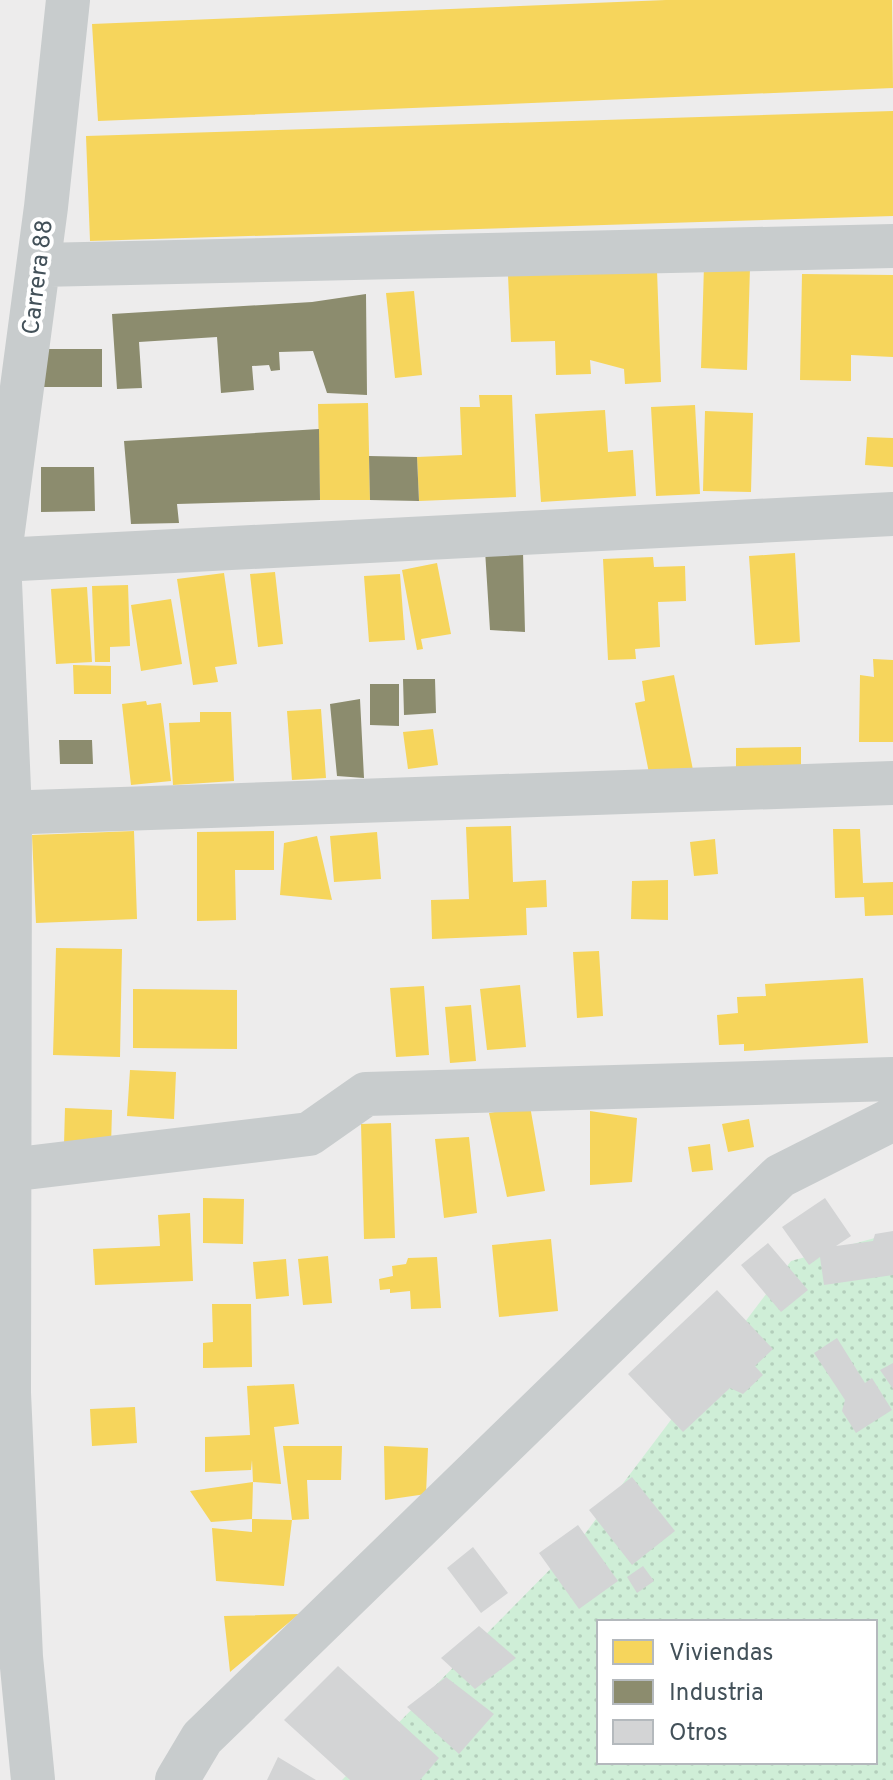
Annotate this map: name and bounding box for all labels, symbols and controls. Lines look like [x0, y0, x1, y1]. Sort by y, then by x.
street label: Carrera 88 [17, 218, 61, 337]
legend [597, 1620, 877, 1764]
text: Viviendas [669, 1639, 774, 1669]
text: Industria [669, 1679, 764, 1709]
text: Otros [669, 1719, 728, 1749]

